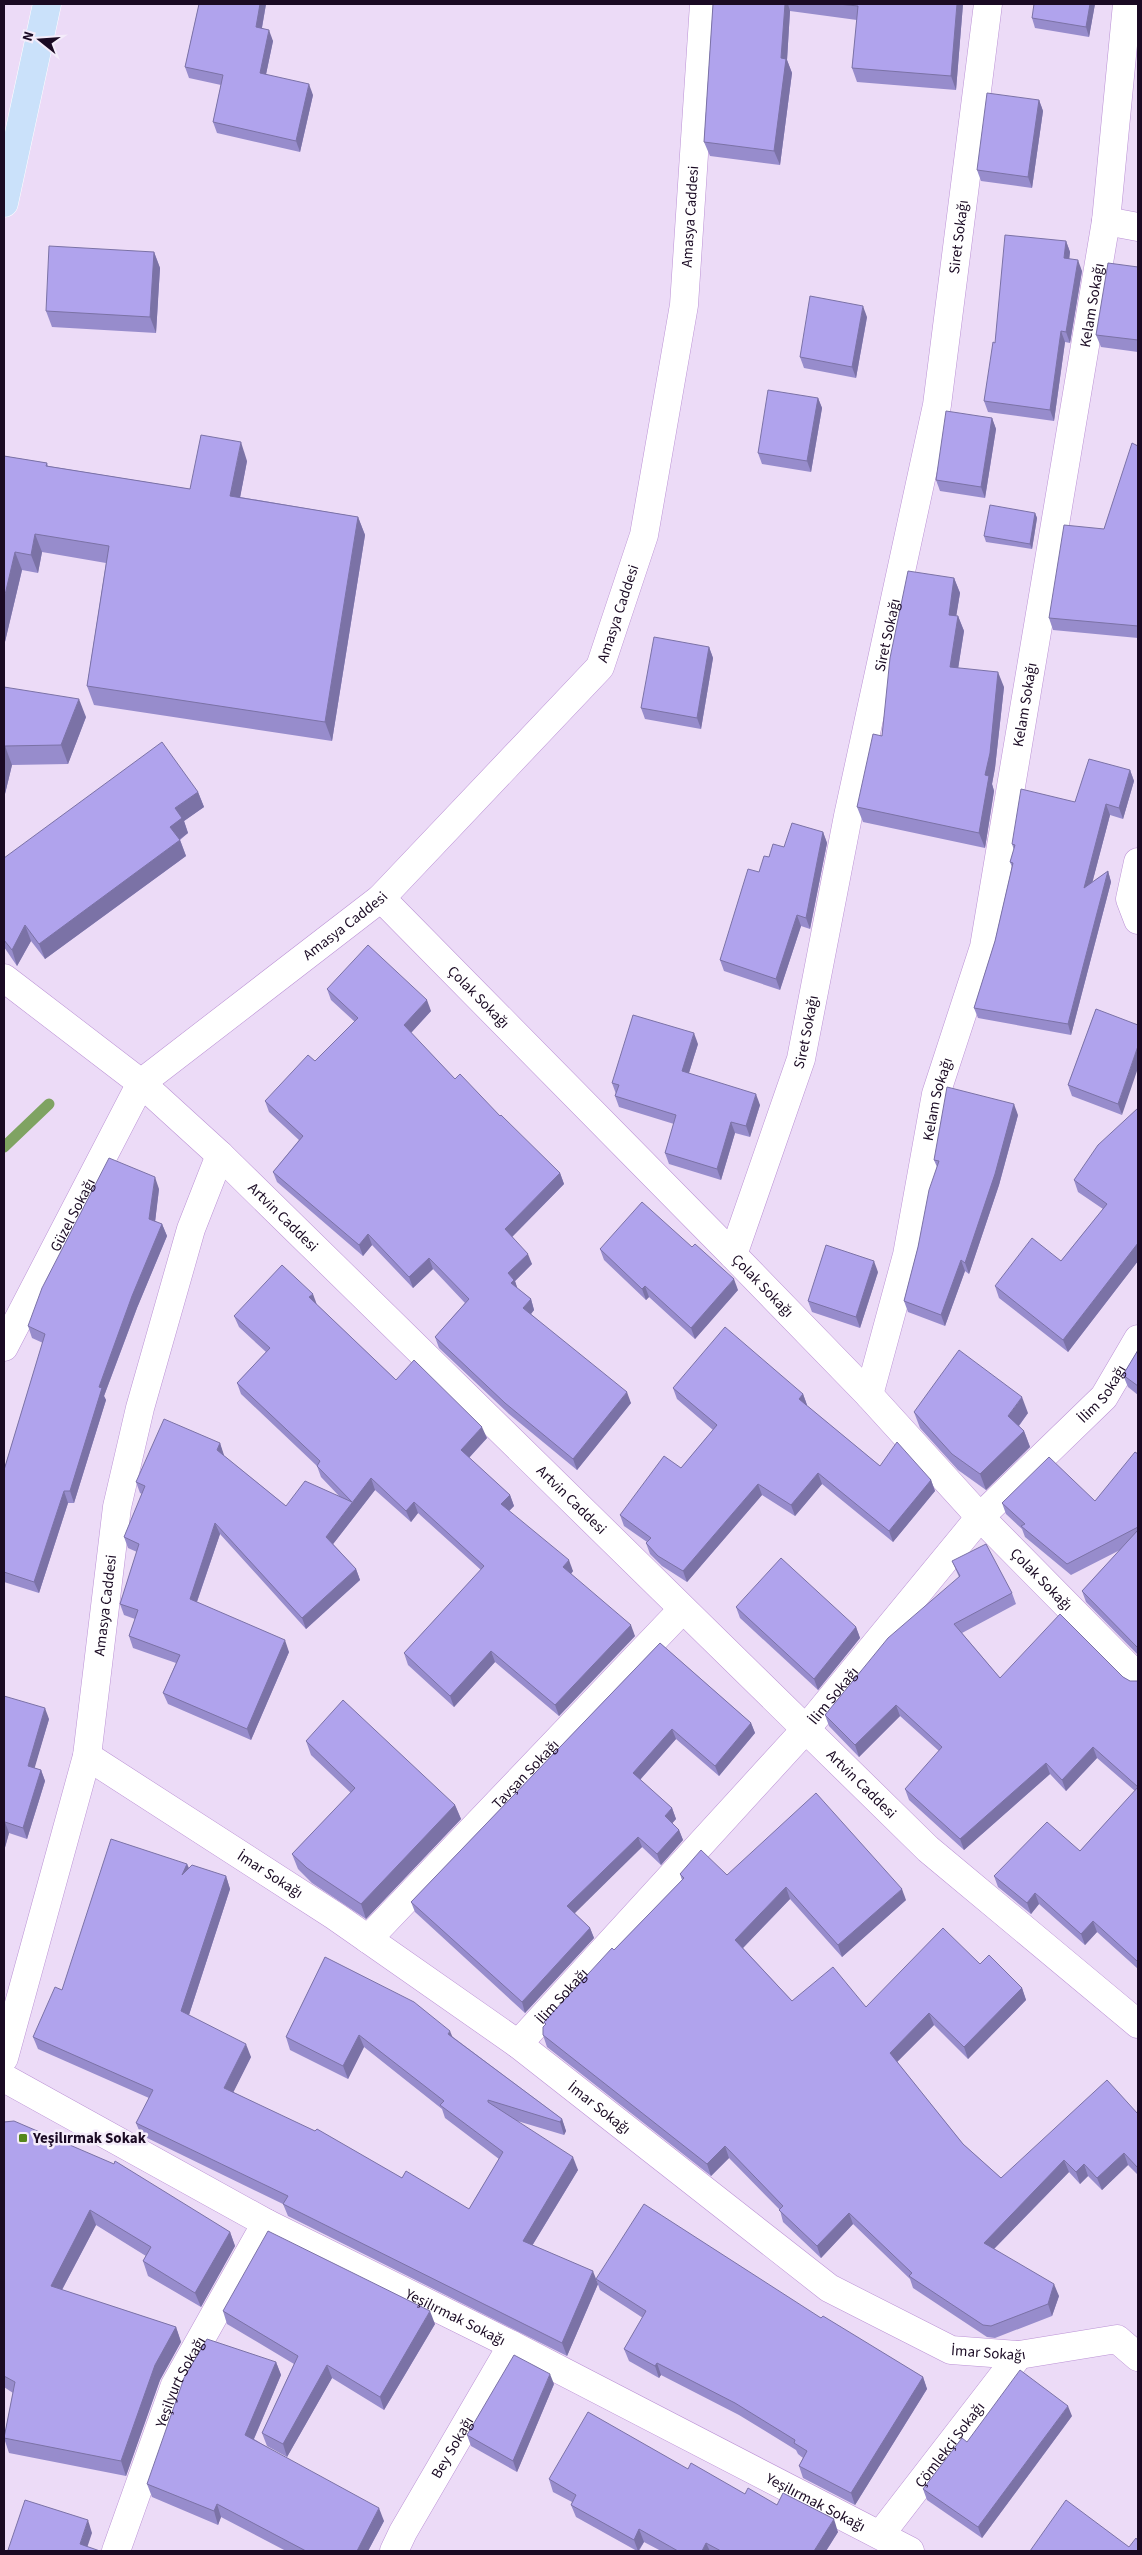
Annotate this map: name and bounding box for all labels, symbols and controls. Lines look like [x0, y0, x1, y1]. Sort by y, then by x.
north arrow [15, 15, 65, 65]
text: N [18, 29, 39, 44]
street label: Amasya Caddesi [676, 165, 704, 268]
street label: Siret Sokağı [943, 199, 973, 275]
street label: Kelam Sokağı [1074, 262, 1109, 349]
street label: Amasya Caddesi [592, 562, 644, 665]
street label: Siret Sokağı [869, 597, 905, 674]
street label: Kelam Sokağı [1007, 661, 1042, 748]
street label: Amasya Caddesi [298, 887, 392, 965]
street label: Çolak Sokağı [443, 961, 514, 1033]
street label: Siret Sokağı [788, 993, 824, 1072]
street label: Kelam Sokağı [917, 1055, 958, 1142]
street label: Güzel Sokağı [45, 1174, 100, 1255]
street label: Artvin Caddesi [243, 1178, 323, 1256]
street label: Çolak Sokağı [727, 1249, 798, 1322]
street label: İlim Sokağı [1073, 1361, 1131, 1428]
street label: Artvin Caddesi [532, 1461, 611, 1539]
street label: Çolak Sokağı [1006, 1543, 1077, 1615]
street label: Amasya Caddesi [89, 1553, 122, 1657]
street label: İlim Sokağı [803, 1662, 863, 1729]
street label: Tavşan Sokağı [487, 1735, 564, 1813]
street label: Artvin Caddesi [822, 1745, 901, 1823]
street label: İmar Sokağı [233, 1845, 307, 1903]
street label: İlim Sokağı [531, 1963, 593, 2029]
street label: İmar Sokağı [564, 2077, 635, 2139]
place label: Yeşilırmak Sokak [32, 2128, 147, 2149]
marker: Yeşilırmak Sokak [17, 2132, 29, 2144]
street label: Yeşilırmak Sokağı [401, 2283, 509, 2351]
street label: Yeşilyurt Sokağı [150, 2333, 211, 2431]
street label: İmar Sokağı [950, 2340, 1027, 2366]
street label: Çömlekçi Sokağı [910, 2397, 990, 2492]
street label: Bey Sokağı [426, 2412, 479, 2482]
street label: Yeşilırmak Sokağı [761, 2467, 869, 2537]

